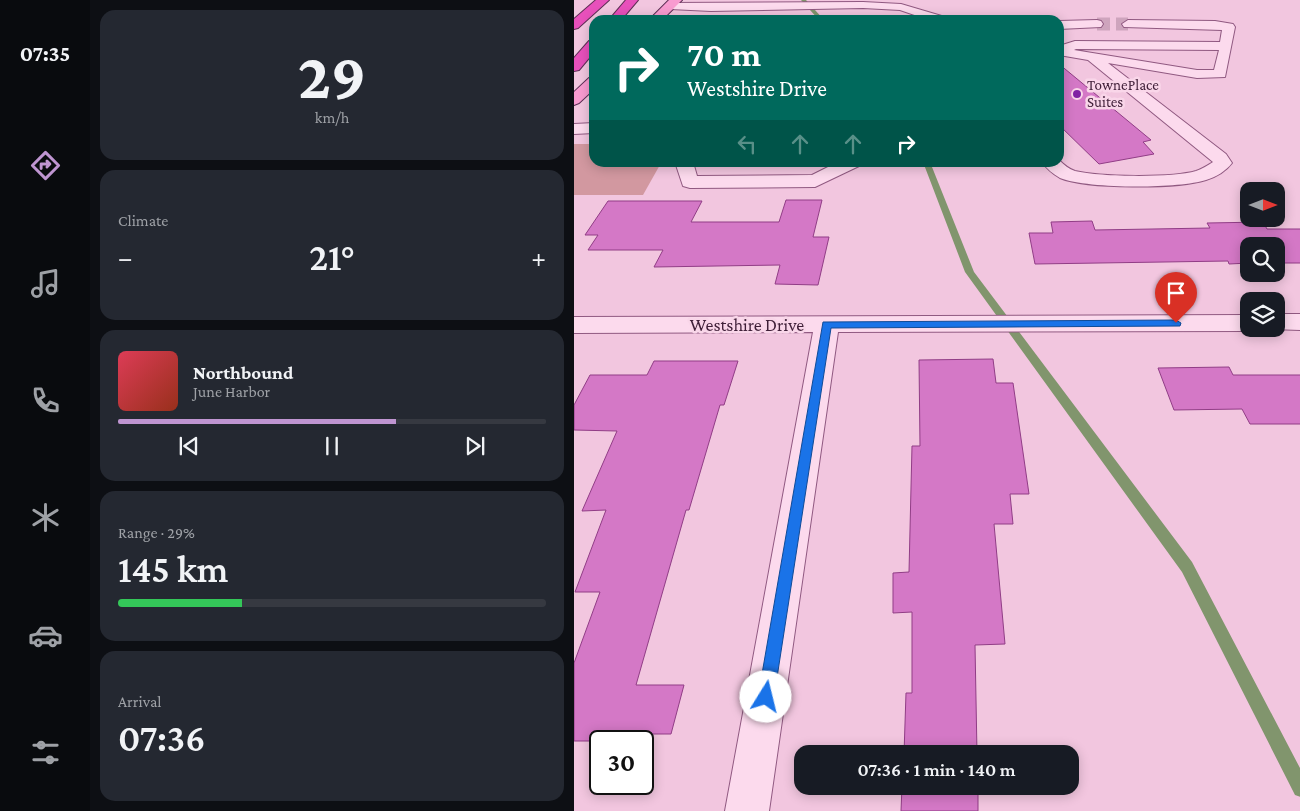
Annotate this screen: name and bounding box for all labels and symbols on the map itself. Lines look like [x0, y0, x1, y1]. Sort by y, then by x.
place label: TownePlace Suites [1087, 77, 1159, 110]
marker: TownePlace Suites [1071, 88, 1083, 100]
north arrow [1240, 182, 1285, 228]
pin [1155, 272, 1197, 323]
street label: Westshire Drive [690, 315, 804, 335]
position arrow [739, 670, 791, 722]
speed limit sign: 30 [589, 730, 654, 795]

